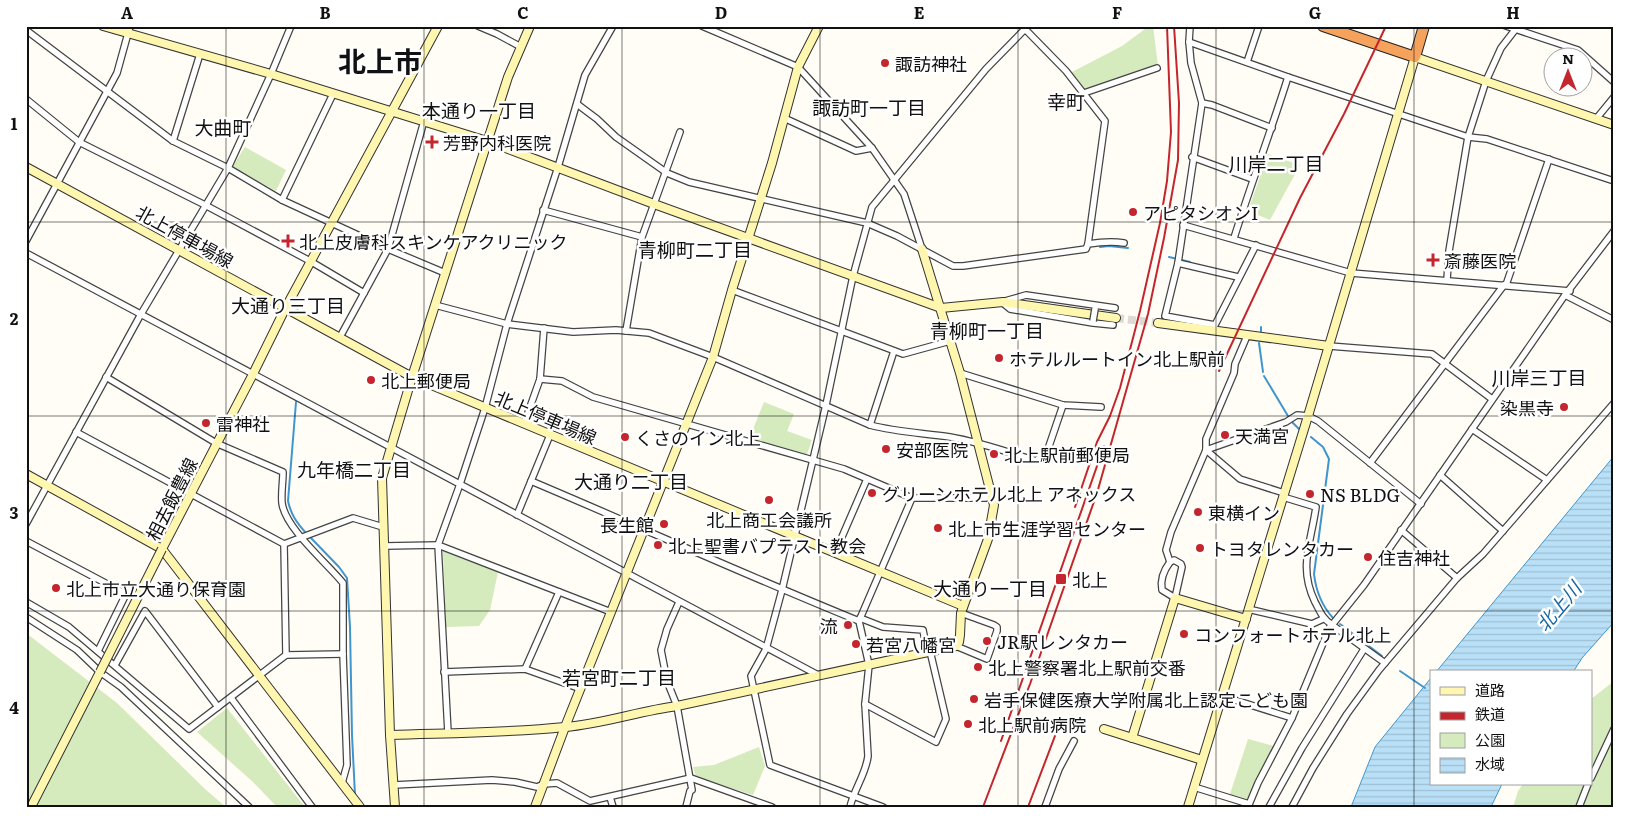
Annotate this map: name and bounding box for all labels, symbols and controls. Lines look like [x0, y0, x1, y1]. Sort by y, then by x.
text: A [121, 0, 133, 24]
text: B [319, 0, 331, 24]
text: C [517, 0, 529, 24]
text: D [715, 0, 727, 24]
text: E [914, 0, 925, 24]
text: F [1112, 0, 1122, 24]
text: G [1309, 0, 1321, 24]
text: H [1506, 0, 1520, 24]
district label: 北上市 [338, 39, 422, 81]
north arrow [1542, 48, 1592, 98]
text: N [1562, 48, 1574, 68]
place label: 諏訪神社 [895, 50, 967, 77]
marker: 諏訪神社 [879, 57, 891, 69]
district label: 幸町 [1047, 87, 1085, 115]
district label: 諏訪町一丁目 [812, 93, 926, 121]
district label: 本通り一丁目 [422, 96, 536, 124]
text: 1 [11, 111, 18, 135]
district label: 大曲町 [194, 113, 252, 141]
place label: 芳野内科医院 [443, 129, 551, 156]
marker: 芳野内科医院 [425, 135, 439, 149]
district label: 川岸二丁目 [1228, 149, 1324, 177]
street label: 北上停車場線 [131, 198, 239, 274]
place label: アピタシオンI [1143, 199, 1258, 226]
marker: アピタシオンI [1127, 206, 1139, 218]
place label: 北上皮膚科スキンケアクリニック [299, 228, 568, 255]
marker: 北上皮膚科スキンケアクリニック [281, 234, 295, 248]
district label: 青柳町二丁目 [638, 235, 752, 263]
place label: 斎藤医院 [1444, 247, 1516, 274]
marker: 斎藤医院 [1426, 253, 1440, 267]
district label: 大通り三丁目 [231, 291, 345, 319]
text: 2 [10, 306, 19, 330]
district label: 青柳町一丁目 [930, 316, 1044, 344]
place label: ホテルルートイン北上駅前 [1009, 345, 1225, 372]
marker: ホテルルートイン北上駅前 [993, 352, 1005, 364]
district label: 川岸三丁目 [1491, 363, 1587, 391]
place label: 北上郵便局 [381, 367, 471, 394]
marker: 北上郵便局 [365, 374, 377, 386]
street label: 北上停車場線 [491, 383, 601, 451]
place label: 染黒寺 [1500, 394, 1554, 421]
marker: 染黒寺 [1558, 401, 1570, 413]
place label: 雷神社 [216, 410, 270, 437]
marker: 雷神社 [200, 417, 212, 429]
place label: 天満宮 [1235, 422, 1289, 449]
place label: くさのイン北上 [635, 424, 761, 451]
marker: 天満宮 [1219, 429, 1231, 441]
marker: くさのイン北上 [619, 431, 631, 443]
place label: 安部医院 [896, 436, 968, 463]
place label: 北上駅前郵便局 [1004, 441, 1130, 468]
marker: 安部医院 [880, 443, 892, 455]
marker: 北上駅前郵便局 [988, 448, 1000, 460]
street label: 相去飯豊線 [139, 453, 203, 545]
district label: 九年橋二丁目 [297, 455, 411, 483]
district label: 大通り二丁目 [574, 467, 688, 495]
place label: グリーンホテル北上 アネックス [882, 480, 1136, 507]
place label: NS BLDG [1320, 481, 1400, 508]
marker: グリーンホテル北上 アネックス [866, 487, 878, 499]
marker: NS BLDG [1304, 488, 1316, 500]
marker: 北上商工会議所 [763, 494, 775, 506]
place label: 東横イン [1208, 499, 1280, 526]
text: 3 [10, 500, 19, 524]
place label: 北上商工会議所 [706, 506, 832, 533]
marker: 東横イン [1192, 506, 1204, 518]
place label: 長生館 [600, 511, 654, 538]
place label: 北上市生涯学習センター [948, 515, 1146, 542]
marker: 長生館 [658, 518, 670, 530]
marker: 北上市生涯学習センター [932, 522, 944, 534]
place label: 北上聖書バプテスト教会 [668, 532, 866, 559]
place label: トヨタレンタカー [1210, 535, 1354, 562]
marker: 北上聖書バプテスト教会 [652, 539, 664, 551]
marker: トヨタレンタカー [1194, 542, 1206, 554]
place label: 住吉神社 [1378, 544, 1450, 571]
marker: 住吉神社 [1362, 551, 1374, 563]
place label: 北上 [1072, 566, 1108, 593]
marker: 北上 [1054, 572, 1068, 586]
district label: 大通り一丁目 [933, 574, 1047, 602]
water label: 北上川 [1529, 574, 1588, 637]
place label: 北上市立大通り保育園 [66, 575, 246, 602]
marker: 北上市立大通り保育園 [50, 582, 62, 594]
place label: 流 [820, 612, 838, 639]
marker: 流 [842, 619, 854, 631]
place label: コンフォートホテル北上 [1194, 621, 1391, 648]
place label: JR駅レンタカー [997, 628, 1128, 655]
marker: コンフォートホテル北上 [1178, 628, 1190, 640]
place label: 若宮八幡宮 [866, 631, 956, 658]
marker: JR駅レンタカー [981, 635, 993, 647]
marker: 若宮八幡宮 [850, 638, 862, 650]
place label: 北上警察署北上駅前交番 [988, 654, 1186, 681]
marker: 北上警察署北上駅前交番 [972, 661, 984, 673]
district label: 若宮町二丁目 [562, 663, 676, 691]
legend [1430, 670, 1592, 786]
text: 道路 [1475, 678, 1505, 701]
place label: 岩手保健医療大学附属北上認定こども園 [984, 686, 1308, 713]
marker: 岩手保健医療大学附属北上認定こども園 [968, 693, 980, 705]
text: 4 [9, 695, 19, 719]
text: 鉄道 [1475, 702, 1505, 725]
place label: 北上駅前病院 [978, 711, 1086, 738]
marker: 北上駅前病院 [962, 718, 974, 730]
text: 公園 [1475, 728, 1505, 751]
text: 水域 [1475, 752, 1505, 775]

